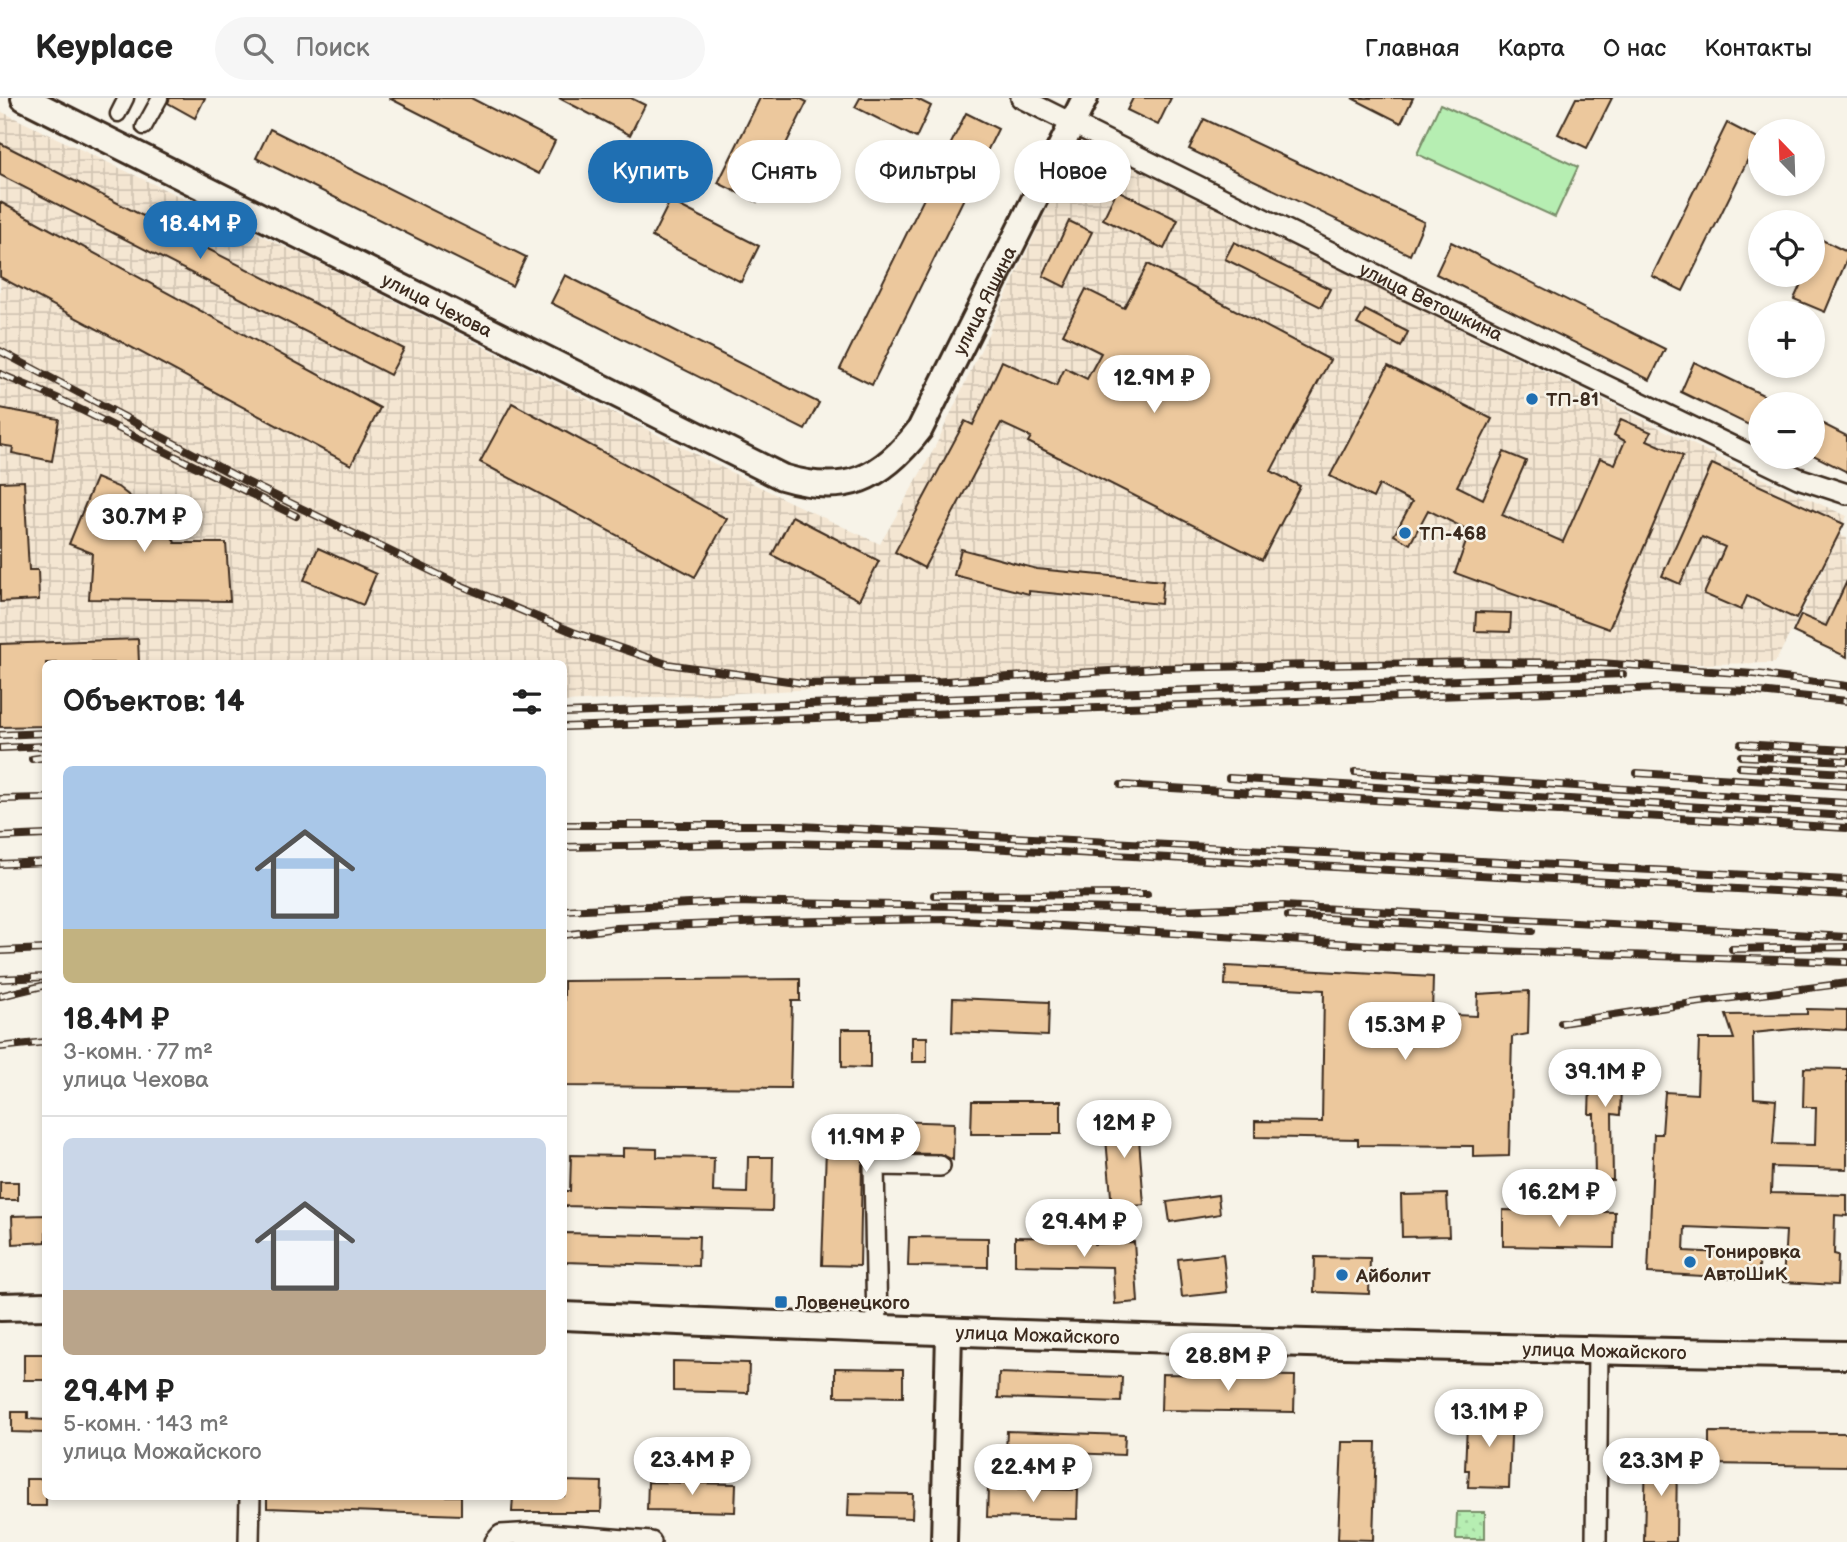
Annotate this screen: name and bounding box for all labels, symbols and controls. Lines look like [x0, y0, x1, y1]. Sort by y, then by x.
search box [215, 17, 705, 80]
text: Keyplace [35, 28, 173, 68]
icon: search [239, 29, 277, 67]
text: Поиск [295, 33, 370, 64]
text: Главная [1365, 34, 1459, 63]
text: Карта [1497, 34, 1565, 63]
text: О нас [1603, 34, 1666, 63]
text: Контакты [1704, 34, 1812, 63]
north arrow [1748, 119, 1825, 196]
map controls [1748, 119, 1825, 469]
chip: Купить [588, 140, 713, 203]
chip: Снять [727, 140, 841, 203]
chip: Фильтры [855, 140, 1000, 203]
chip: Новое [1014, 140, 1131, 203]
pin: 18.4M ₽ [135, 202, 265, 261]
text: 18.4M ₽ [159, 210, 241, 238]
button: locate [1748, 210, 1825, 287]
street label: улица Яшина [949, 243, 1022, 359]
street label: улица Ветошкина [1355, 258, 1506, 347]
street label: улица Чехова [378, 269, 496, 343]
button: + [1748, 301, 1825, 378]
pin: 12.9M ₽ [1089, 356, 1219, 415]
text: 12.9M ₽ [1113, 364, 1195, 392]
place label: ТП-81 [1546, 389, 1599, 412]
marker: ТП-81 [1524, 391, 1540, 407]
button: − [1748, 392, 1825, 469]
pin: 30.7M ₽ [79, 494, 209, 554]
text: 30.7M ₽ [102, 503, 186, 531]
place label: ТП-468 [1419, 523, 1487, 546]
marker: ТП-468 [1397, 525, 1413, 541]
icon: filters [508, 683, 546, 721]
text: Объектов: 14 [63, 684, 245, 720]
icon: home [242, 811, 368, 937]
text: 18.4M ₽ [63, 1002, 169, 1038]
pin: 15.3M ₽ [1340, 1002, 1470, 1062]
text: 15.3M ₽ [1365, 1011, 1445, 1039]
text: 3-комн. · 77 m² [63, 1038, 213, 1066]
pin: 39.1M ₽ [1540, 1049, 1670, 1109]
text: 39.1M ₽ [1564, 1058, 1646, 1086]
text: улица Чехова [63, 1066, 209, 1094]
pin: 12M ₽ [1075, 1100, 1173, 1160]
text: 12M ₽ [1093, 1109, 1155, 1137]
pin: 11.9M ₽ [801, 1114, 931, 1174]
text: 11.9M ₽ [827, 1123, 905, 1151]
pin: 16.2M ₽ [1494, 1170, 1624, 1229]
text: 16.2M ₽ [1518, 1178, 1600, 1206]
icon: home [242, 1183, 368, 1309]
pin: 29.4M ₽ [1019, 1200, 1149, 1259]
text: 29.4M ₽ [1041, 1208, 1127, 1236]
place label: Тонировка АвтоШиК [1703, 1241, 1801, 1286]
marker: Тонировка АвтоШиК [1682, 1254, 1698, 1270]
place label: Айболит [1355, 1265, 1431, 1288]
marker: Айболит [1334, 1267, 1350, 1283]
place label: Ловенецкого [794, 1292, 910, 1315]
marker: Ловенецкого [773, 1294, 789, 1310]
street label: улица Можайского [955, 1322, 1120, 1350]
pin: 28.8M ₽ [1163, 1334, 1293, 1393]
street label: улица Можайского [1522, 1339, 1687, 1365]
text: 28.8M ₽ [1185, 1342, 1271, 1370]
text: 29.4M ₽ [63, 1374, 174, 1410]
pin: 13.1M ₽ [1424, 1390, 1554, 1449]
text: 13.1M ₽ [1450, 1398, 1528, 1426]
text: 5-комн. · 143 m² [63, 1410, 228, 1438]
text: улица Можайского [63, 1438, 262, 1466]
pin: 23.4M ₽ [627, 1438, 757, 1497]
pin: 23.3M ₽ [1596, 1438, 1726, 1498]
pin: 22.4M ₽ [968, 1444, 1098, 1504]
text: 23.4M ₽ [650, 1446, 734, 1474]
text: 23.3M ₽ [1619, 1447, 1703, 1475]
text: 22.4M ₽ [990, 1453, 1076, 1481]

